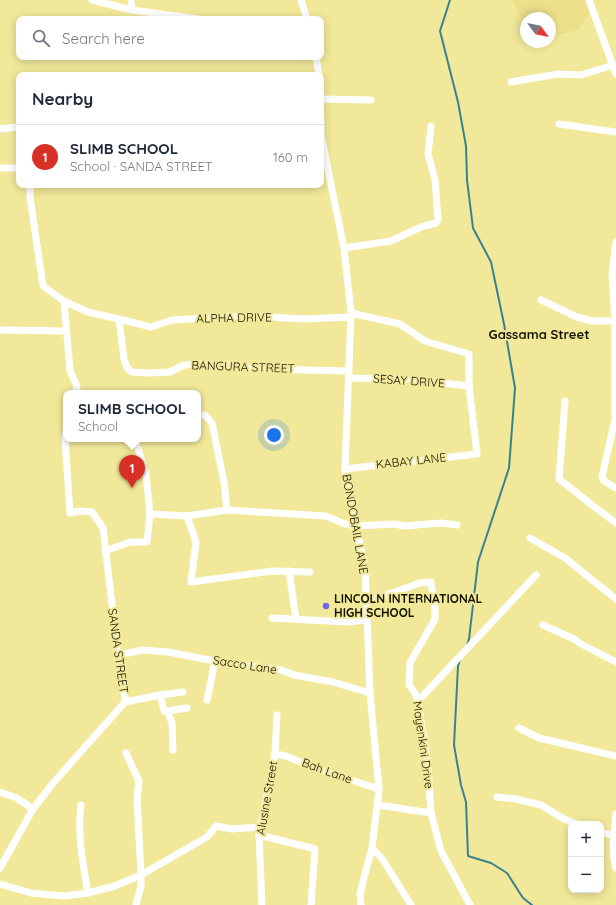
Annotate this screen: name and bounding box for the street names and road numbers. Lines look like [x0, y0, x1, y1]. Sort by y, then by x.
street label: ALPHA DRIVE [196, 309, 272, 326]
street label: BANGURA STREET [191, 357, 295, 376]
street label: SESAY DRIVE [373, 371, 446, 391]
street label: KABAY LANE [375, 449, 447, 472]
street label: BONDOBAIL LANE [339, 473, 372, 575]
street label: SANDA STREET [105, 607, 132, 694]
street label: Sacco Lane [212, 652, 278, 677]
street label: Mayenkini Drive [410, 700, 437, 790]
street label: Bah Lane [300, 754, 355, 787]
street label: Alusine Street [253, 760, 280, 836]

